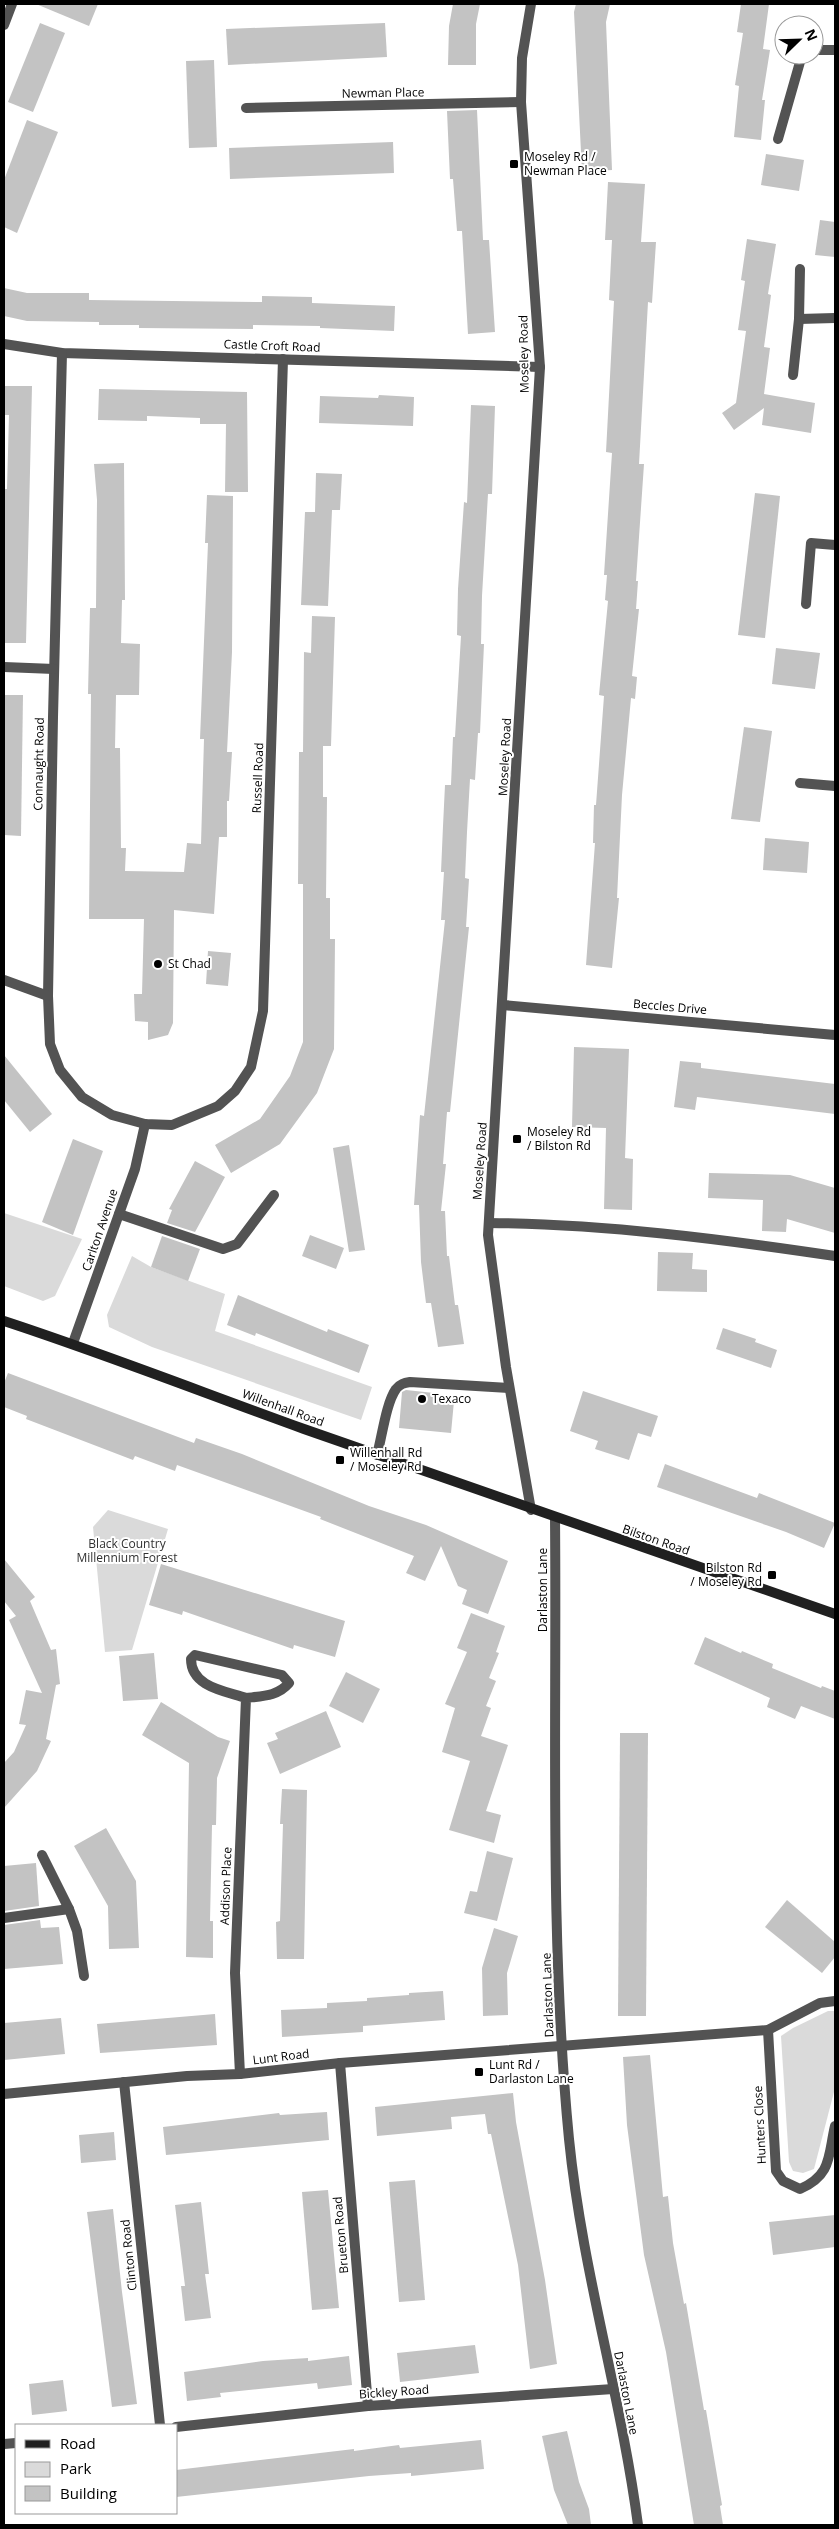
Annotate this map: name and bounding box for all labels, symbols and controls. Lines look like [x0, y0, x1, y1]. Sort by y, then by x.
north arrow [774, 15, 824, 65]
text: N [800, 26, 822, 44]
street label: Newman Place [341, 83, 425, 102]
place label: Moseley Rd / Newman Place [524, 148, 607, 179]
marker: Moseley Rd / Newman Place [508, 158, 520, 170]
street label: Moseley Road [514, 315, 533, 393]
street label: Castle Croft Road [223, 335, 321, 356]
street label: Connaught Road [29, 717, 48, 811]
street label: Moseley Road [494, 718, 515, 796]
street label: Russell Road [248, 742, 267, 814]
place label: St Chad [168, 955, 211, 972]
marker: St Chad [152, 958, 164, 970]
street label: Beccles Drive [632, 995, 708, 1018]
street label: Moseley Road [468, 1121, 491, 1200]
place label: Moseley Rd / Bilston Rd [527, 1123, 591, 1154]
marker: Moseley Rd / Bilston Rd [511, 1133, 523, 1145]
street label: Carlton Avenue [78, 1186, 122, 1273]
street label: Willenhall Road [240, 1385, 327, 1430]
place label: Texaco [432, 1390, 471, 1407]
marker: Texaco [416, 1393, 428, 1405]
place label: Willenhall Rd / Moseley Rd [350, 1444, 422, 1475]
marker: Willenhall Rd / Moseley Rd [334, 1454, 346, 1466]
street label: Bilston Road [620, 1520, 692, 1559]
park label: Black Country Millennium Forest [76, 1535, 178, 1566]
street label: Darlaston Lane [534, 1547, 551, 1632]
place label: Bilston Rd / Moseley Rd [690, 1559, 762, 1590]
marker: Bilston Rd / Moseley Rd [766, 1569, 778, 1581]
street label: Addison Place [216, 1846, 235, 1925]
street label: Darlaston Lane [538, 1952, 557, 2038]
street label: Lunt Road [252, 2045, 310, 2068]
place label: Lunt Rd / Darlaston Lane [489, 2056, 574, 2087]
marker: Lunt Rd / Darlaston Lane [473, 2066, 485, 2078]
street label: Hunters Close [749, 2085, 770, 2165]
street label: Brueton Road [329, 2196, 352, 2274]
street label: Clinton Road [116, 2219, 141, 2292]
street label: Darlaston Lane [610, 2350, 643, 2436]
street label: Bickley Road [358, 2381, 430, 2402]
legend [15, 2424, 178, 2514]
text: Road [60, 2433, 96, 2453]
text: Park [60, 2458, 91, 2478]
text: Building [60, 2483, 117, 2503]

